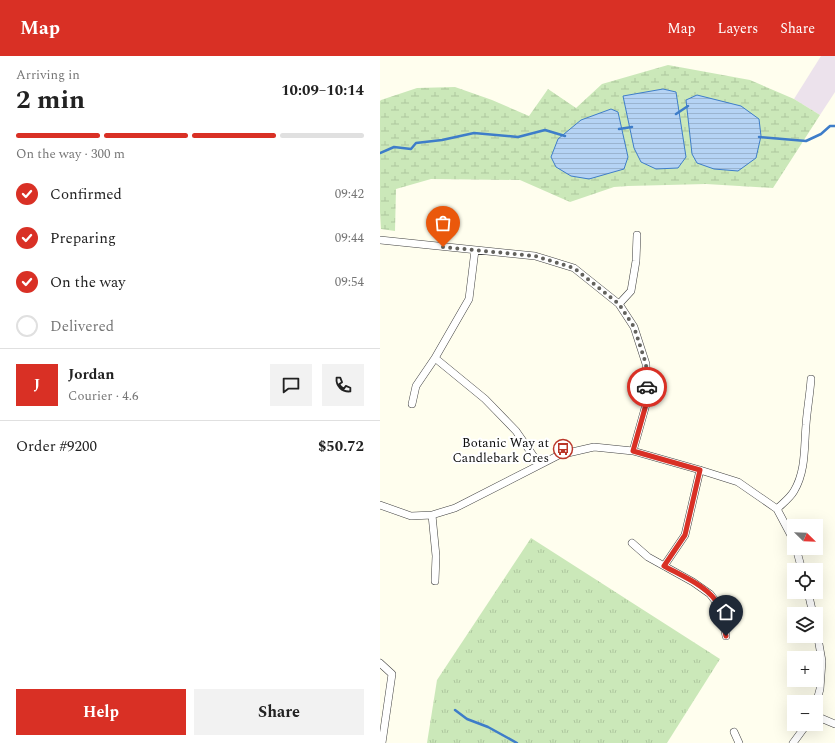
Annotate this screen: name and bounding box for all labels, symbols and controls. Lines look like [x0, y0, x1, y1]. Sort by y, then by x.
text: Map [20, 14, 60, 43]
text: Map [667, 18, 696, 39]
text: Layers [718, 18, 758, 39]
text: Share [780, 18, 815, 39]
text: Arriving in [16, 65, 80, 85]
text: 10:09–10:14 [281, 79, 364, 102]
text: 2 min [16, 80, 85, 120]
text: On the way · 300 m [16, 144, 125, 164]
icon: check [16, 183, 38, 205]
text: Confirmed [50, 183, 122, 206]
text: 09:42 [335, 184, 364, 204]
pin [426, 206, 460, 247]
icon: bag [432, 212, 454, 234]
icon: check [16, 227, 38, 249]
text: Preparing [50, 227, 116, 250]
text: 09:44 [335, 228, 364, 248]
icon: check [16, 271, 38, 293]
text: On the way [50, 271, 125, 294]
text: 09:54 [335, 272, 364, 292]
text: Delivered [50, 315, 114, 338]
text: Jordan [68, 363, 115, 386]
button: chat [270, 364, 312, 406]
button: phone [322, 364, 364, 406]
courier [627, 367, 667, 407]
text: J [34, 373, 40, 396]
icon: car [636, 376, 658, 398]
text: Courier · 4.6 [68, 386, 138, 406]
place label: Botanic Way at Candlebark Cres [452, 433, 549, 468]
text: Order #9200 [16, 435, 97, 458]
text: $50.72 [318, 435, 364, 458]
bus stop icon: Botanic Way at Candlebark Cres [552, 438, 574, 460]
north arrow [787, 519, 823, 555]
map controls [787, 519, 823, 731]
button: locate [787, 563, 823, 599]
pin [709, 595, 743, 636]
icon: home [715, 601, 737, 623]
button: layers [787, 607, 823, 643]
button: + [787, 651, 823, 687]
button: Help [16, 689, 186, 735]
button: Share [194, 689, 364, 735]
button: − [787, 695, 823, 731]

